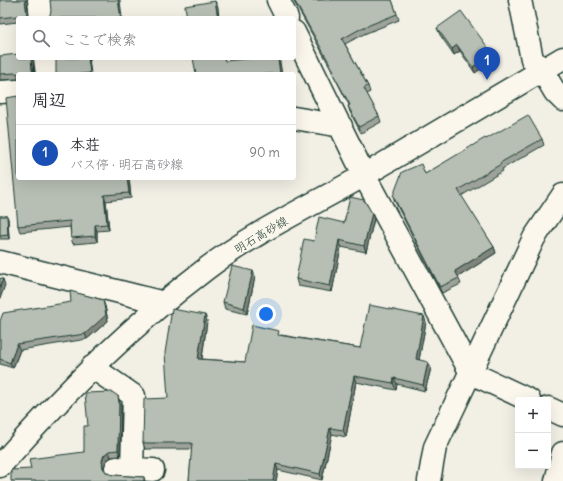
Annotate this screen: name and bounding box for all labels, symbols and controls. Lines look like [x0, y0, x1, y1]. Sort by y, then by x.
search box [16, 16, 296, 60]
icon: search [30, 27, 52, 49]
text: ここで検索 [62, 30, 137, 49]
pin: 1 [474, 47, 500, 80]
text: 周辺 [32, 89, 66, 111]
text: 本荘 [70, 135, 100, 154]
text: 1 [42, 144, 48, 161]
text: 90 m [249, 144, 280, 161]
text: バス停 · 明石高砂線 [70, 156, 183, 173]
street label: 明石高砂線 [231, 213, 290, 256]
your location [256, 304, 276, 324]
map controls [515, 397, 551, 469]
button: + [515, 397, 551, 433]
button: − [515, 433, 551, 469]

